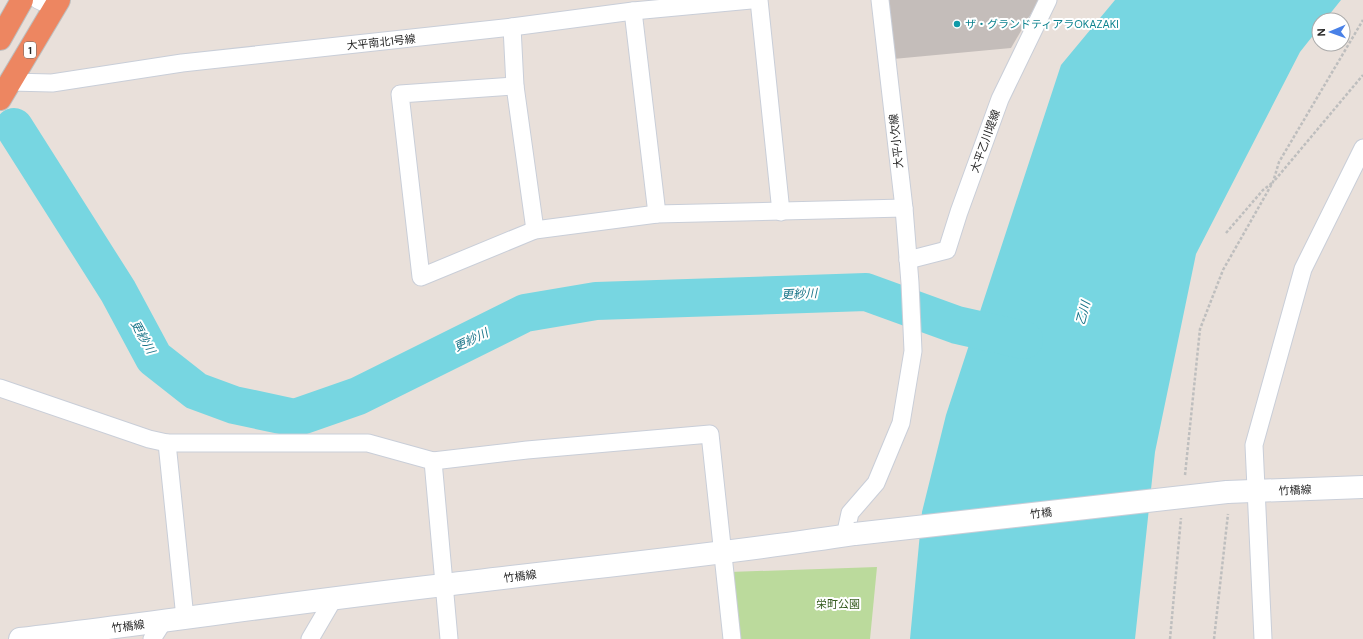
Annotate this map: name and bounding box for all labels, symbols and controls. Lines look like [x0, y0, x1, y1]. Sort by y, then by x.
north arrow [1311, 12, 1351, 52]
place label: ザ・グランドティアラOKAZAKI [965, 17, 1119, 31]
marker: ザ・グランドティアラOKAZAKI [952, 19, 962, 29]
text: N [1314, 28, 1328, 37]
street label: 大平南北1号線 [346, 31, 416, 53]
road number: 1 [24, 42, 36, 58]
street label: 大平乙川堤線 [967, 108, 1003, 174]
street label: 大平小欠線 [886, 113, 906, 169]
water label: 更紗川 [781, 285, 819, 303]
water label: 乙川 [1072, 297, 1094, 327]
water label: 更紗川 [127, 317, 160, 358]
water label: 更紗川 [451, 324, 492, 355]
street label: 竹橋線 [1278, 482, 1312, 498]
street label: 竹橋 [1029, 505, 1053, 521]
street label: 竹橋線 [503, 567, 537, 585]
park label: 栄町公園 [816, 597, 860, 611]
street label: 竹橋線 [111, 617, 145, 635]

